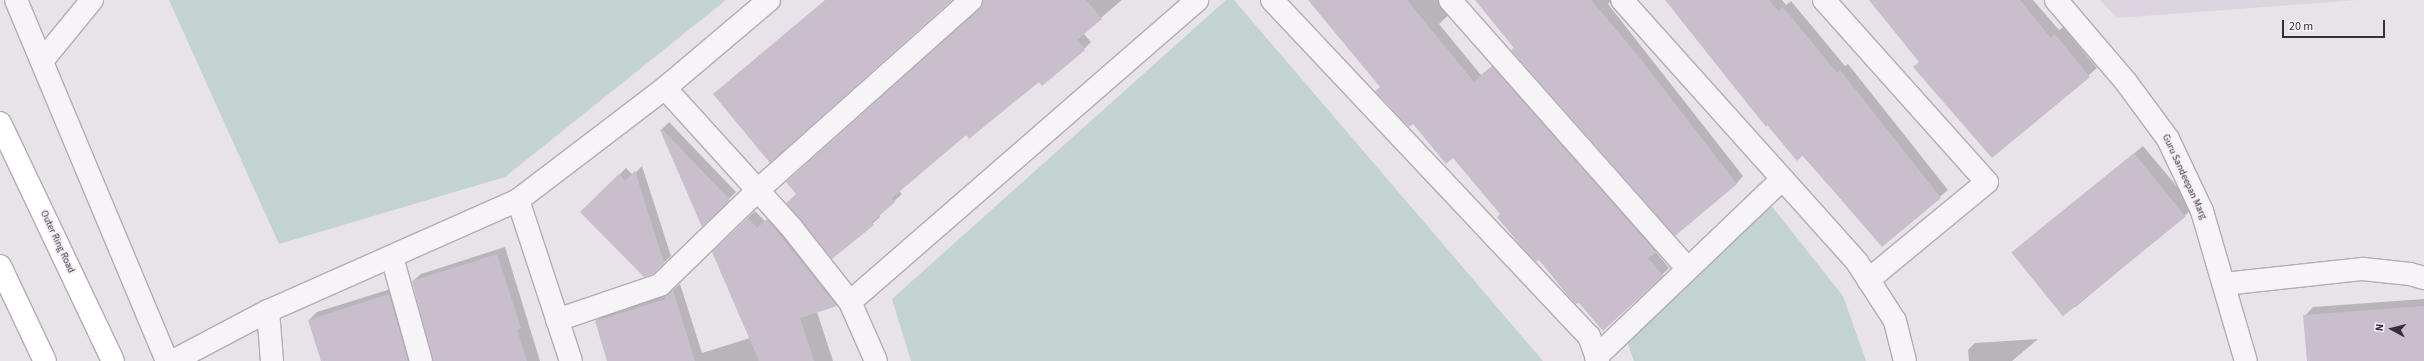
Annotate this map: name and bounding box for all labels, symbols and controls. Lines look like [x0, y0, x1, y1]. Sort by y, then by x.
scale bar [2284, 12, 2387, 38]
text: 20 m [2289, 18, 2313, 35]
street label: Guru Sandeepan Marg [2159, 133, 2209, 221]
street label: Outer Ring Road [37, 209, 77, 275]
north arrow [2372, 309, 2412, 349]
text: N [2372, 323, 2387, 332]

